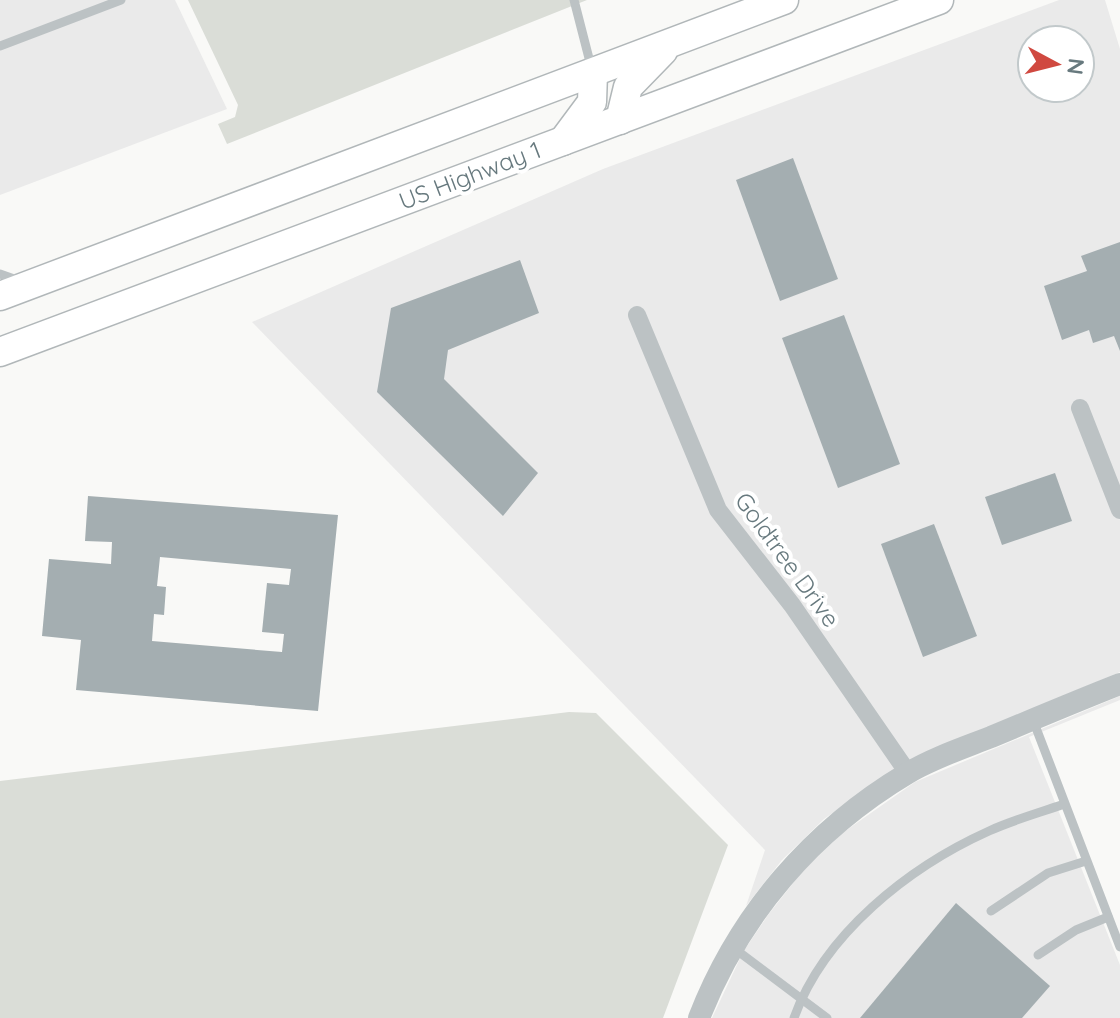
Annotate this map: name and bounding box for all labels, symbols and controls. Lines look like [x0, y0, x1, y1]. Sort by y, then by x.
north arrow [1016, 24, 1096, 104]
text: N [1061, 57, 1091, 76]
street label: US Highway 1 [394, 134, 545, 216]
street label: Goldtree Drive [729, 486, 847, 633]

